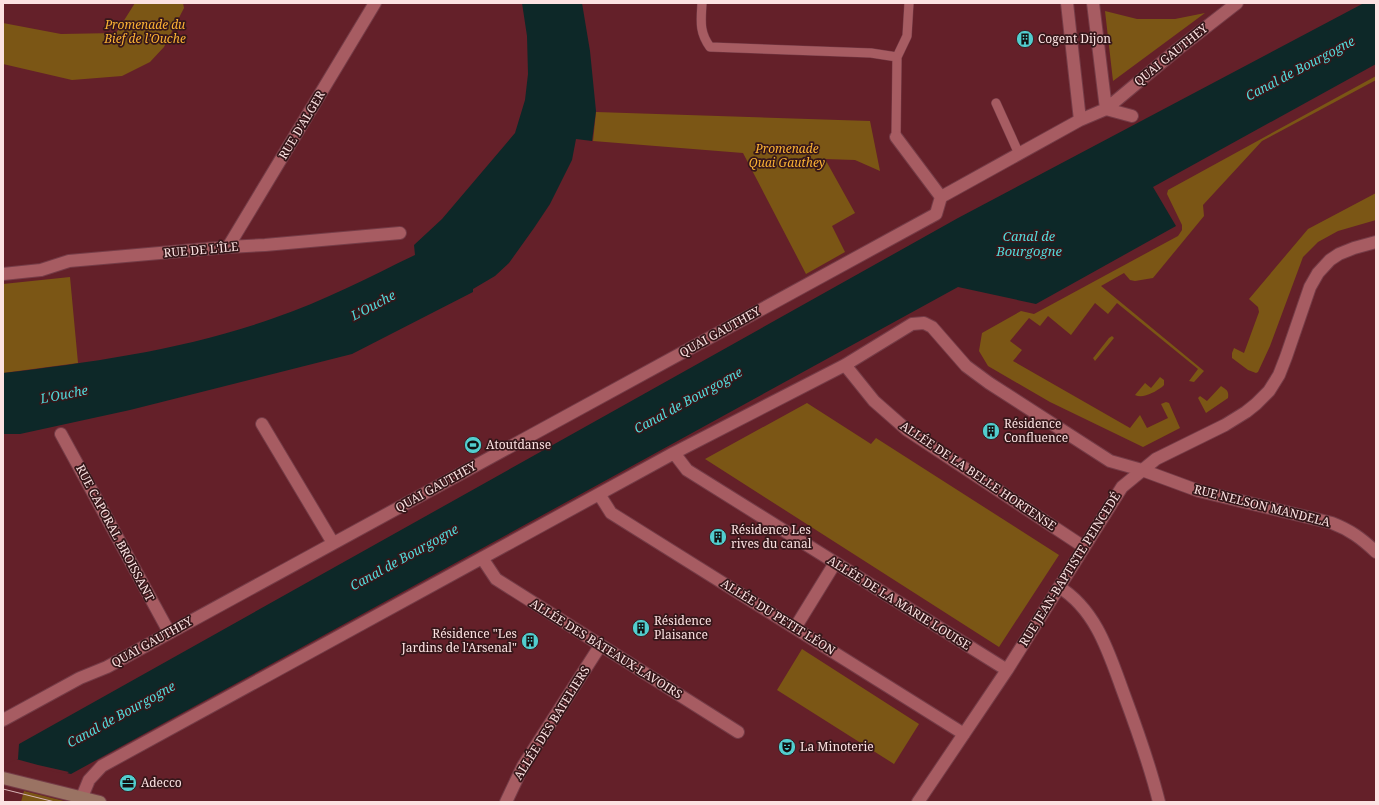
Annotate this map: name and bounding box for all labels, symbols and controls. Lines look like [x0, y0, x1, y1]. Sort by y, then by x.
park label: Promenade du Bief de l'Ouche [103, 16, 186, 47]
street label: QUAI GAUTHEY [1130, 19, 1211, 90]
building icon: Cogent Dijon [1015, 29, 1035, 49]
place label: Cogent Dijon [1038, 30, 1111, 47]
water label: Canal de Bourgogne [1242, 31, 1358, 104]
street label: RUE D'ALGER [274, 87, 329, 162]
park label: Promenade Quai Gauthey [749, 140, 825, 171]
water label: Canal de Bourgogne [995, 227, 1062, 260]
street label: RUE DE L'ÎLE [163, 238, 239, 261]
water label: L'Ouche [347, 285, 399, 325]
street label: QUAI GAUTHEY [676, 302, 764, 361]
water label: Canal de Bourgogne [631, 362, 746, 437]
water label: L'Ouche [38, 380, 90, 408]
place label: Résidence Confluence [1004, 415, 1068, 446]
street label: ALLÉE DE LA BELLE HORTENSE [897, 417, 1060, 534]
building icon: Résidence Confluence [981, 421, 1001, 441]
sports icon: Atoutdanse [463, 435, 483, 455]
place label: Atoutdanse [486, 436, 551, 453]
street label: QUAI GAUTHEY [392, 457, 480, 516]
street label: RUE CAPORAL BROISSANT [72, 461, 159, 605]
street label: RUE NELSON MANDELA [1192, 480, 1333, 531]
street label: RUE JEAN-BAPTISTE PEINCEDÉ [1015, 488, 1124, 649]
water label: Canal de Bourgogne [347, 519, 462, 594]
place label: Résidence Les rives du canal [731, 521, 812, 552]
building icon: Résidence Les rives du canal [708, 527, 728, 547]
street label: ALLÉE DE LA MARIE LOUISE [824, 551, 974, 654]
street label: ALLÉE DU PETIT LÉON [718, 574, 839, 659]
street label: ALLÉE DES BÂTEAUX-LAVOIRS [527, 595, 686, 703]
street label: QUAI GAUTHEY [108, 612, 196, 671]
place label: Résidence Plaisance [654, 612, 711, 643]
building icon: Résidence Plaisance [631, 618, 651, 638]
place label: Résidence "Les Jardins de l'Arsenal" [400, 625, 517, 656]
building icon: Résidence "Les Jardins de l'Arsenal" [520, 631, 540, 651]
street label: ALLÉE DES BATELIERS [510, 663, 594, 783]
water label: Canal de Bourgogne [64, 676, 179, 751]
theatre icon: La Minoterie [777, 737, 797, 757]
place label: La Minoterie [800, 738, 874, 755]
office icon: Adecco [118, 773, 138, 793]
place label: Adecco [141, 774, 182, 791]

